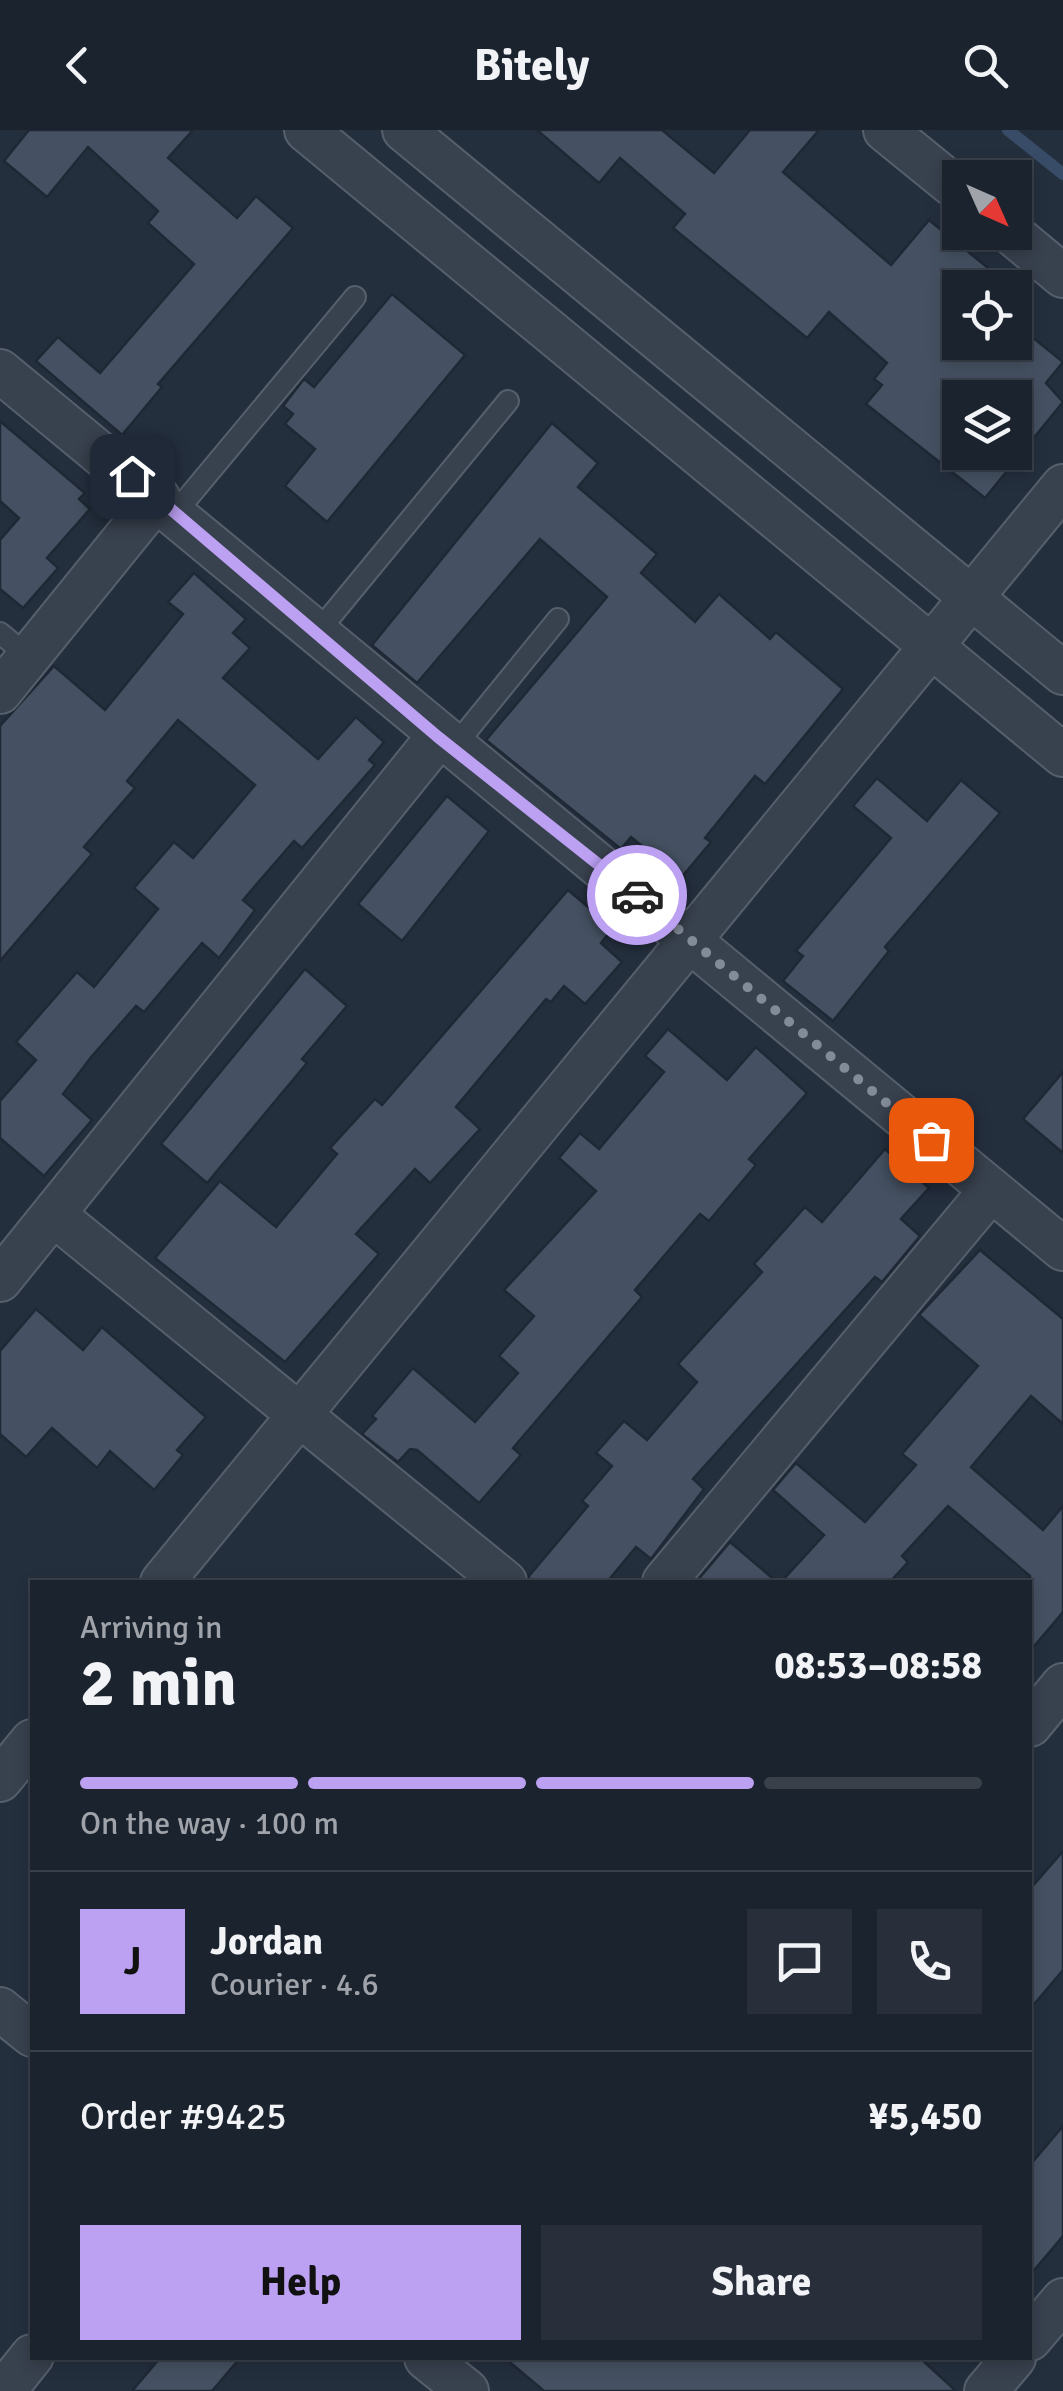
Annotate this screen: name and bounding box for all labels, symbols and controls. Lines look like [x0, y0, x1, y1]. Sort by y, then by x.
icon: back [50, 38, 105, 93]
text: Bitely [474, 38, 589, 93]
icon: search [958, 38, 1013, 93]
north arrow [942, 160, 1032, 250]
map controls [942, 160, 1032, 470]
button: locate [942, 270, 1032, 360]
button: layers [942, 380, 1032, 470]
pin [90, 434, 175, 519]
icon: home [105, 449, 160, 504]
courier [587, 845, 687, 945]
icon: car [610, 868, 665, 923]
pin [889, 1098, 974, 1183]
icon: bag [904, 1113, 959, 1168]
text: Arriving in [80, 1608, 222, 1647]
text: 08:53–08:58 [774, 1642, 982, 1689]
text: 2 min [80, 1644, 237, 1724]
text: On the way · 100 m [80, 1804, 339, 1843]
button: chat [747, 1909, 852, 2014]
button: phone [877, 1909, 982, 2014]
text: Jordan [210, 1918, 323, 1965]
text: J [124, 1938, 141, 1985]
text: Courier · 4.6 [210, 1965, 379, 2004]
text: Order #9425 [80, 2093, 287, 2140]
text: ¥5,450 [868, 2093, 982, 2140]
button: Help [80, 2225, 521, 2340]
button: Share [541, 2225, 982, 2340]

